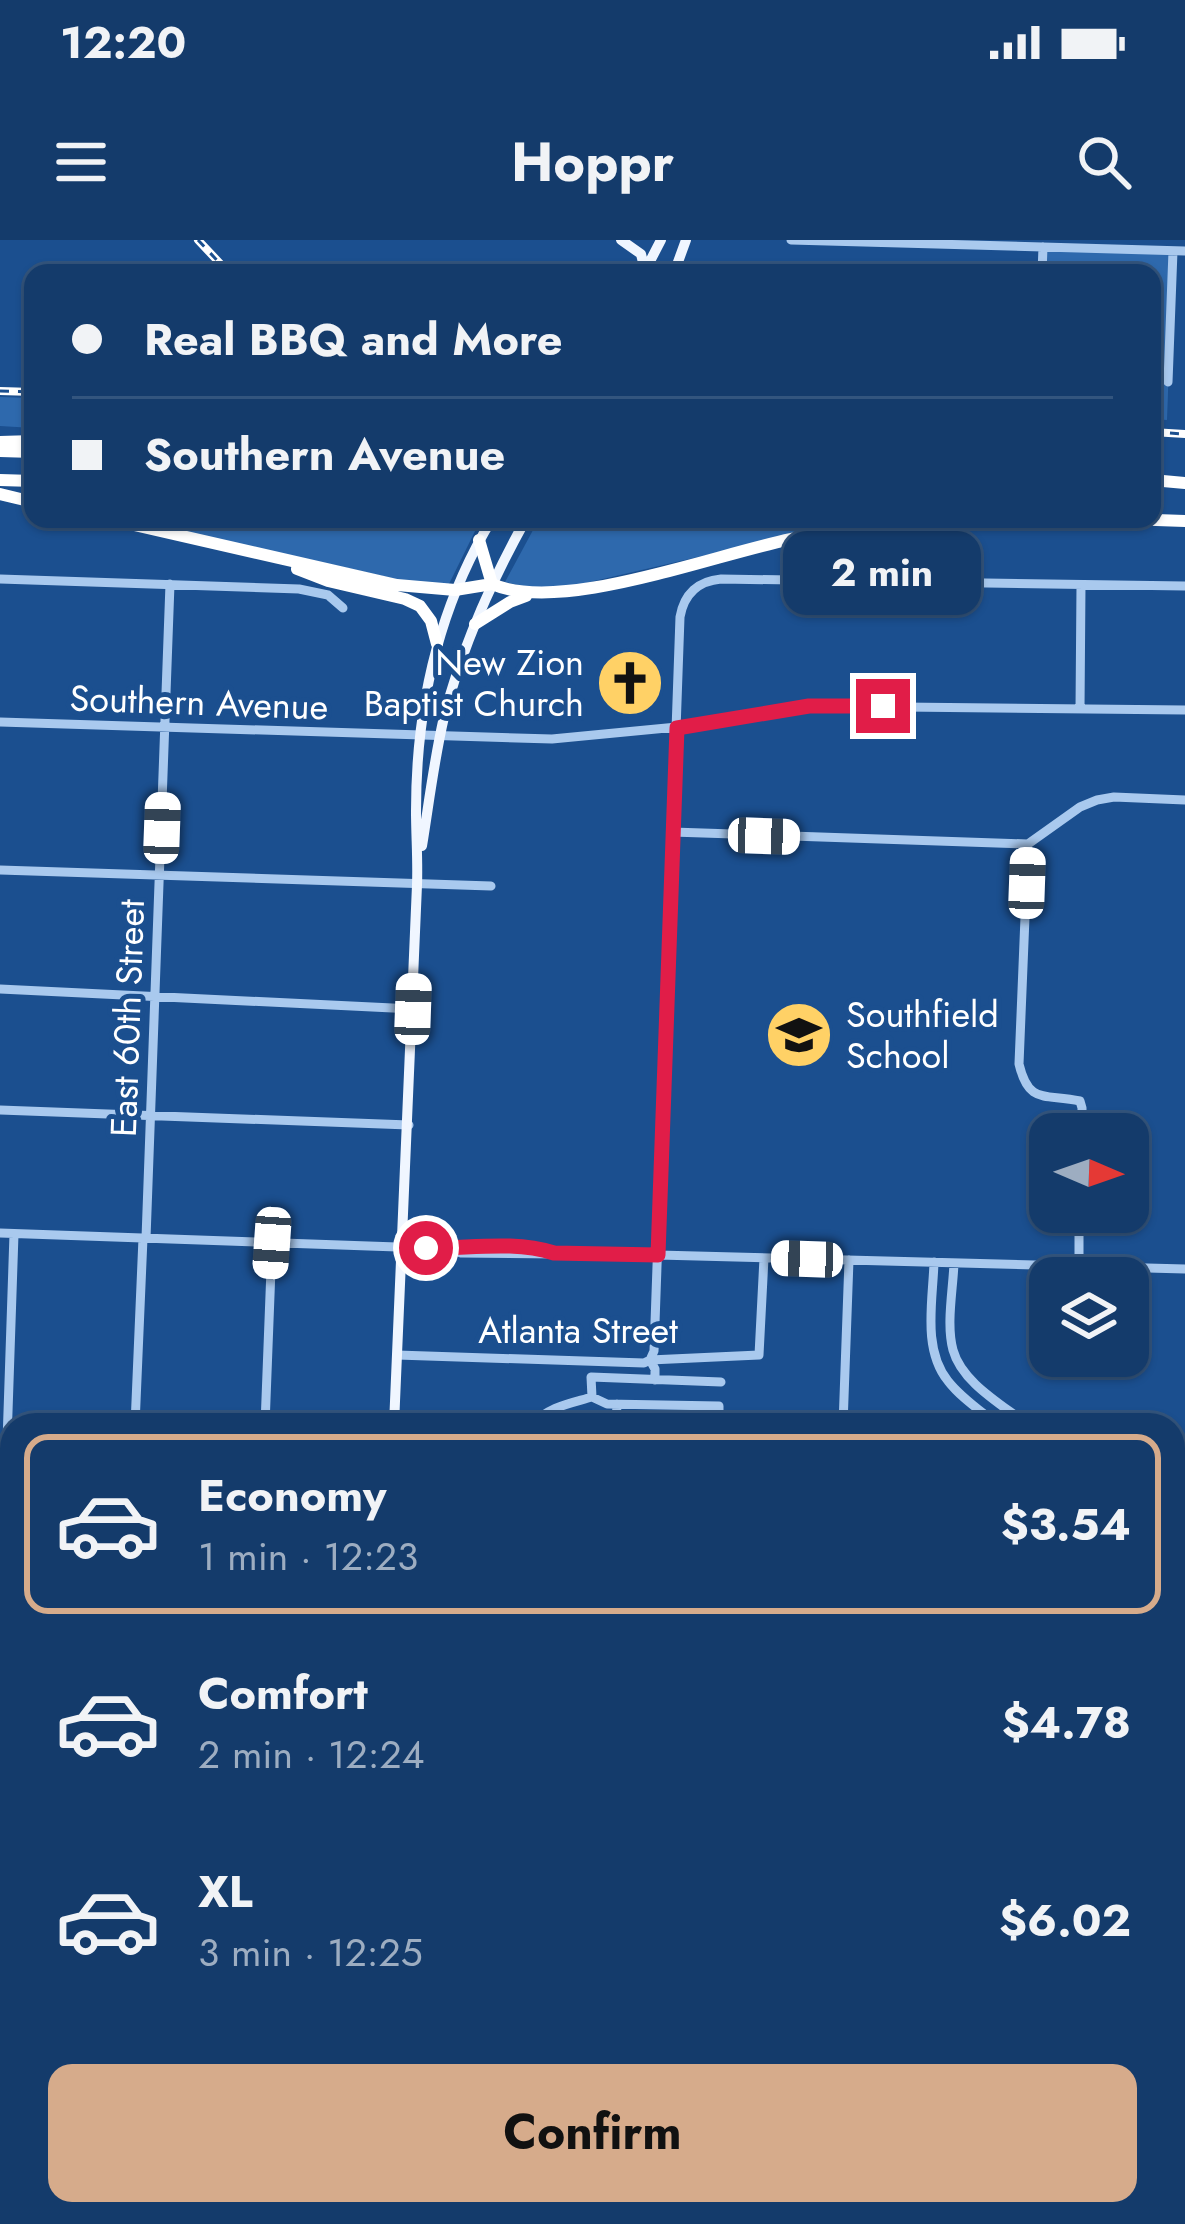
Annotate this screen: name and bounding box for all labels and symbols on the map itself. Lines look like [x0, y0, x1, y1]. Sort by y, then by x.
callout: 2 min [784, 532, 982, 616]
place label: New Zion Baptist Church [364, 636, 584, 729]
church icon: New Zion Baptist Church [595, 648, 665, 718]
street label: Southern Avenue [69, 672, 329, 732]
route end [856, 679, 910, 733]
car [143, 791, 181, 865]
car [727, 817, 801, 855]
car [1008, 846, 1046, 920]
street label: East 60th Street [97, 898, 157, 1138]
car [394, 972, 432, 1046]
place label: Southfield School [846, 988, 999, 1081]
school or university icon: Southfield School [764, 1000, 834, 1070]
north arrow [1029, 1113, 1149, 1233]
car [252, 1206, 292, 1280]
route start [399, 1221, 453, 1275]
car [770, 1240, 844, 1278]
street label: Atlanta Street [478, 1304, 678, 1356]

